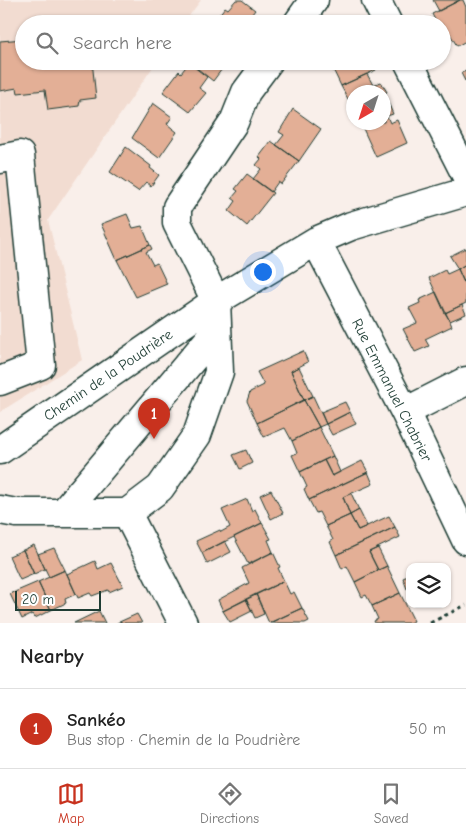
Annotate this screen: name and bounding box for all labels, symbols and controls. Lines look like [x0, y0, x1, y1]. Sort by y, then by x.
search box [15, 15, 451, 70]
icon: search [33, 29, 61, 57]
text: Search here [73, 32, 172, 54]
north arrow [346, 85, 391, 130]
your location [250, 259, 276, 285]
street label: Rue Emmanuel Chabrier [348, 315, 436, 465]
street label: Chemin de la Poudrière [40, 325, 176, 425]
pin: 1 [138, 398, 170, 439]
map controls [406, 563, 451, 608]
button: layers [406, 563, 451, 608]
scale bar [15, 588, 101, 611]
text: 20 m [22, 591, 54, 608]
text: Nearby [20, 644, 84, 668]
text: Sankéo [67, 709, 125, 731]
text: 1 [33, 720, 39, 738]
text: 50 m [409, 720, 446, 738]
text: Bus stop · Chemin de la Poudrière [67, 731, 300, 749]
tab: Map [57, 780, 85, 827]
tab: Directions [200, 780, 259, 827]
tab: Saved [374, 780, 409, 827]

